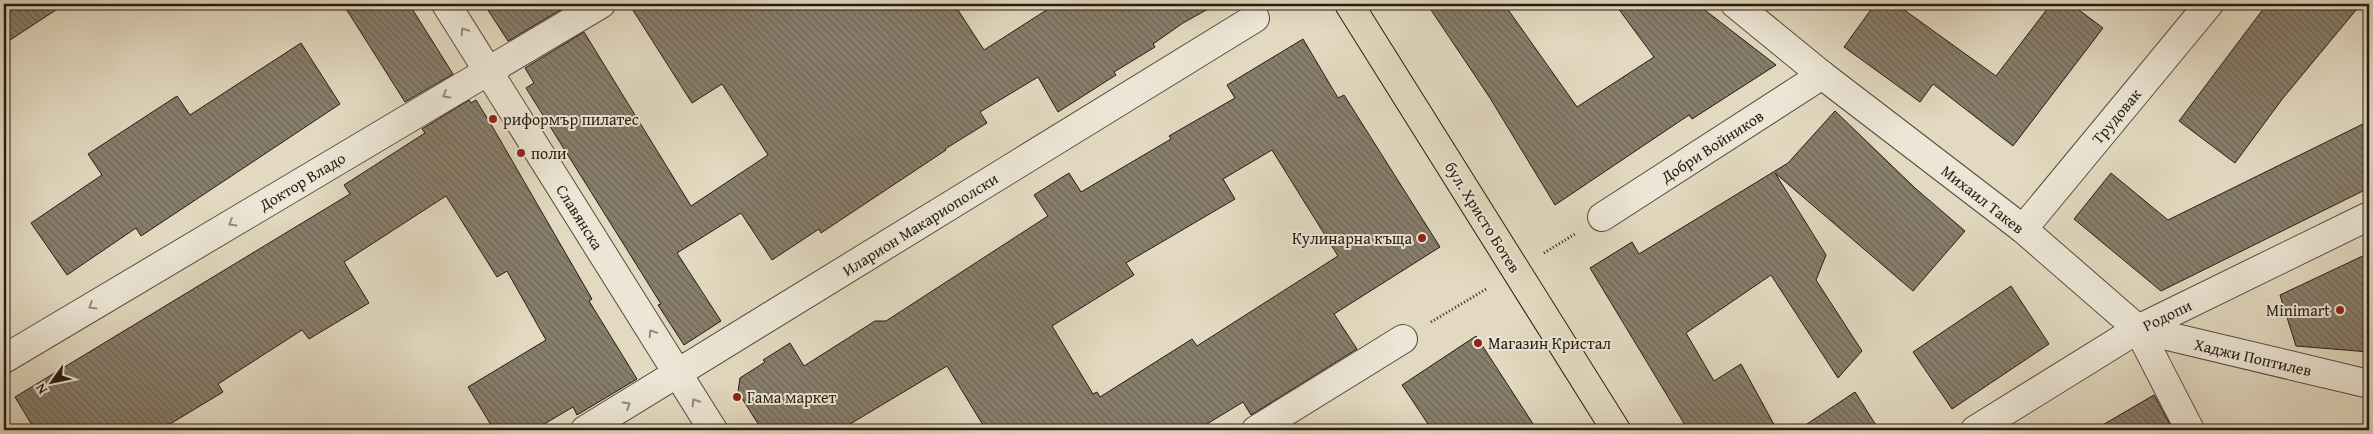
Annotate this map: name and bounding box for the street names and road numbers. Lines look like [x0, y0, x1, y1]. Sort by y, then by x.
street label: Трудовак [2085, 82, 2147, 149]
street label: Добри Войников [1655, 104, 1768, 189]
street label: Доктор Владо [253, 146, 350, 217]
street label: бул. Христо Ботев [1439, 157, 1527, 278]
street label: Михаил Такев [1936, 159, 2030, 239]
street label: Иларион Макариополски [837, 166, 1003, 282]
street label: Славянска [550, 180, 610, 255]
street label: Родопи [2138, 293, 2196, 337]
street label: Хаджи Поптилев [2192, 332, 2314, 382]

